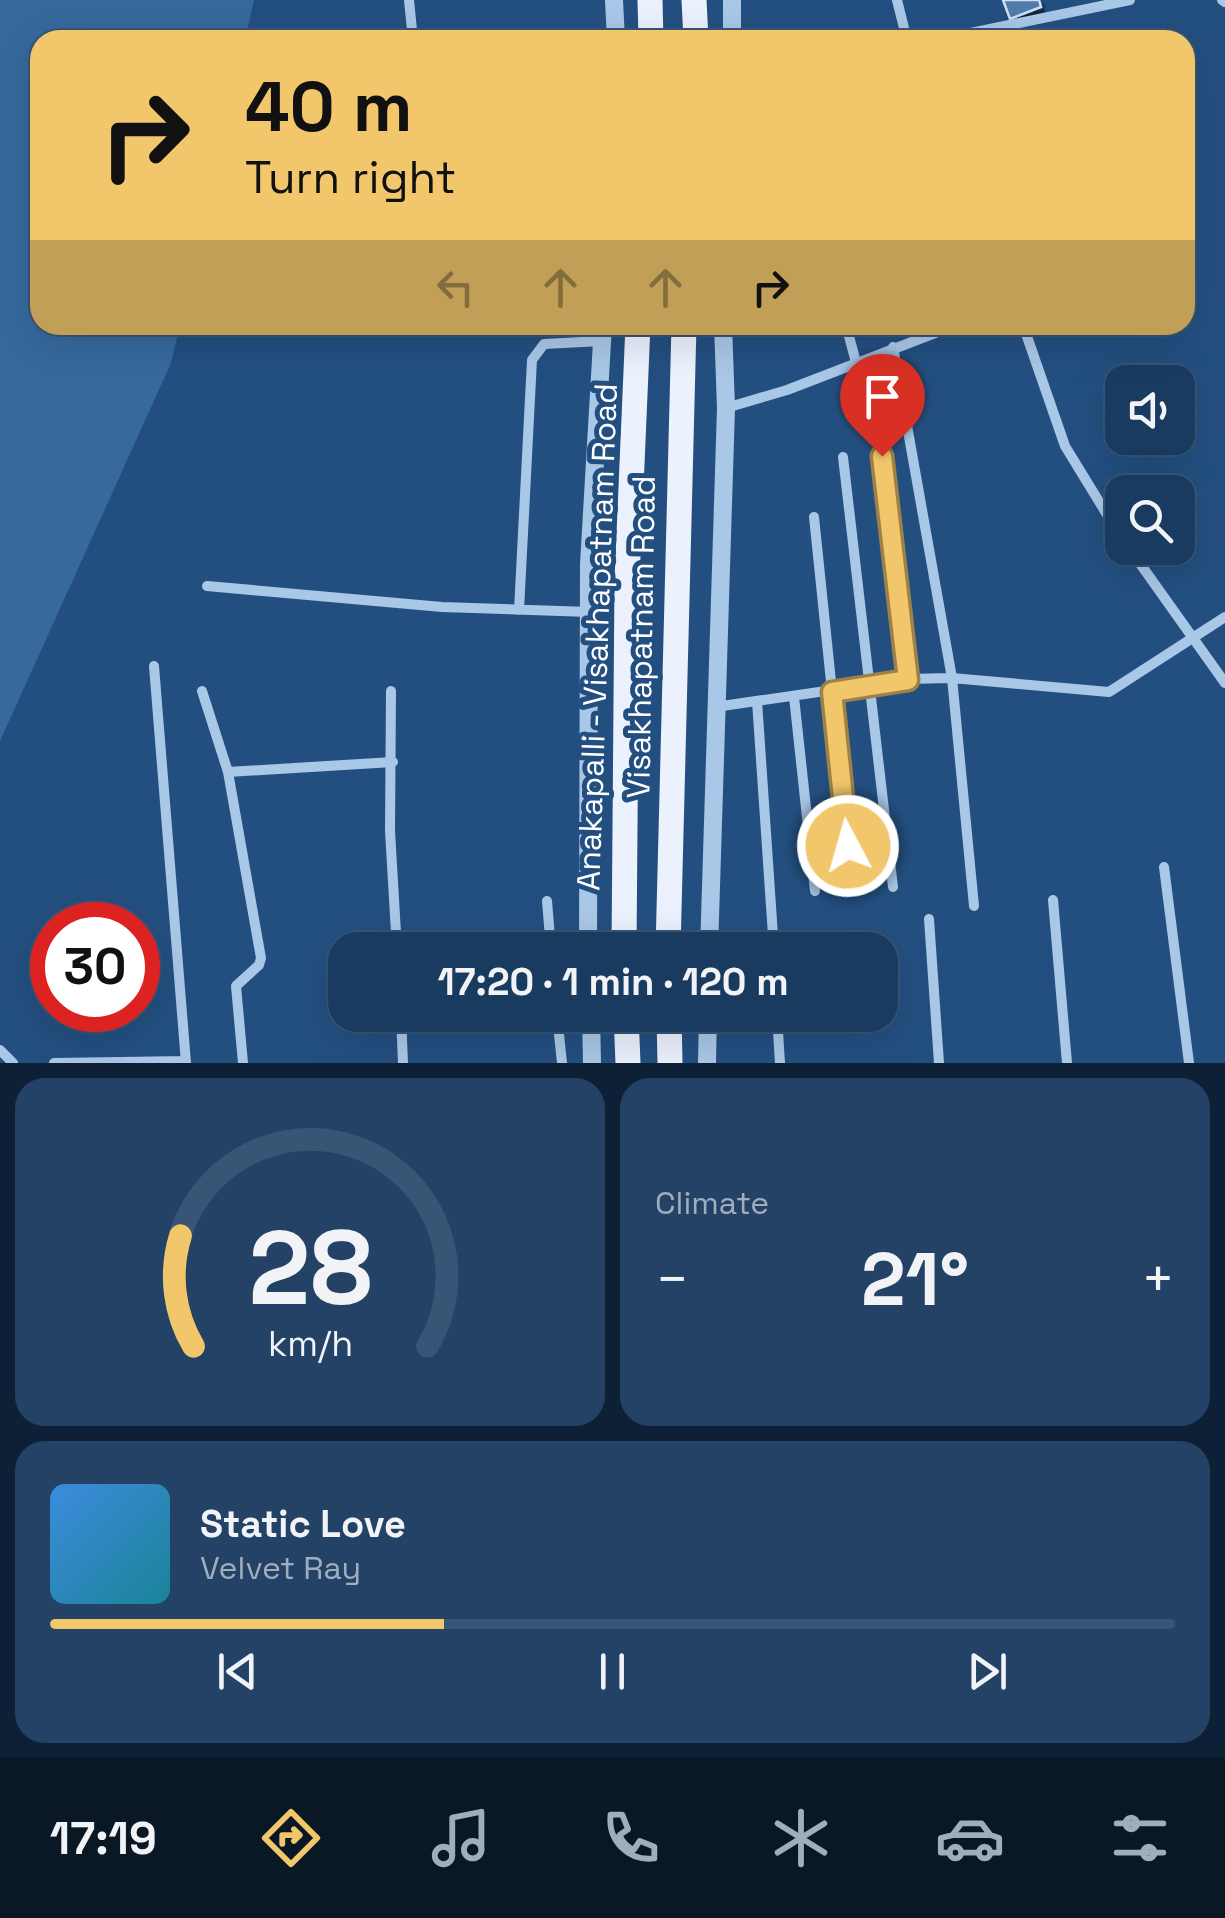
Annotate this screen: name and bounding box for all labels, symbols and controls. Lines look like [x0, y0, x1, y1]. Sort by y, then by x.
text: 40 m [245, 62, 412, 151]
icon: right [80, 70, 210, 200]
text: Turn right [245, 149, 456, 206]
icon: left [428, 260, 483, 315]
icon: ahead [533, 260, 588, 315]
icon: ahead [638, 260, 693, 315]
icon: right [743, 260, 798, 315]
pin [840, 354, 925, 457]
map controls [1105, 365, 1195, 565]
button: sound [1105, 365, 1195, 455]
icon: arrive [855, 369, 910, 424]
street label: Anakapalli - Visakhapatnam Road [568, 383, 626, 891]
street label: Visakhapatnam Road [618, 475, 664, 799]
button: search [1105, 475, 1195, 565]
position arrow [796, 794, 900, 898]
speed limit sign: 30 [30, 902, 160, 1032]
text: 17:20 · 1 min · 120 m [437, 958, 789, 1006]
text: Climate [655, 1183, 769, 1223]
text: 28 [248, 1202, 372, 1334]
text: 21° [861, 1231, 969, 1327]
text: − [655, 1244, 689, 1314]
text: + [1141, 1244, 1175, 1314]
text: km/h [267, 1321, 353, 1366]
text: Static Love [200, 1500, 406, 1548]
text: Velvet Ray [200, 1548, 361, 1588]
icon: previous [210, 1644, 265, 1699]
icon: pause [585, 1644, 640, 1699]
icon: next [960, 1644, 1015, 1699]
icon: directions [256, 1803, 326, 1873]
icon: music [426, 1803, 496, 1873]
icon: phone [596, 1803, 666, 1873]
icon: climate [766, 1803, 836, 1873]
icon: car [935, 1803, 1005, 1873]
icon: filters [1105, 1803, 1175, 1873]
text: 17:19 [50, 1810, 157, 1867]

